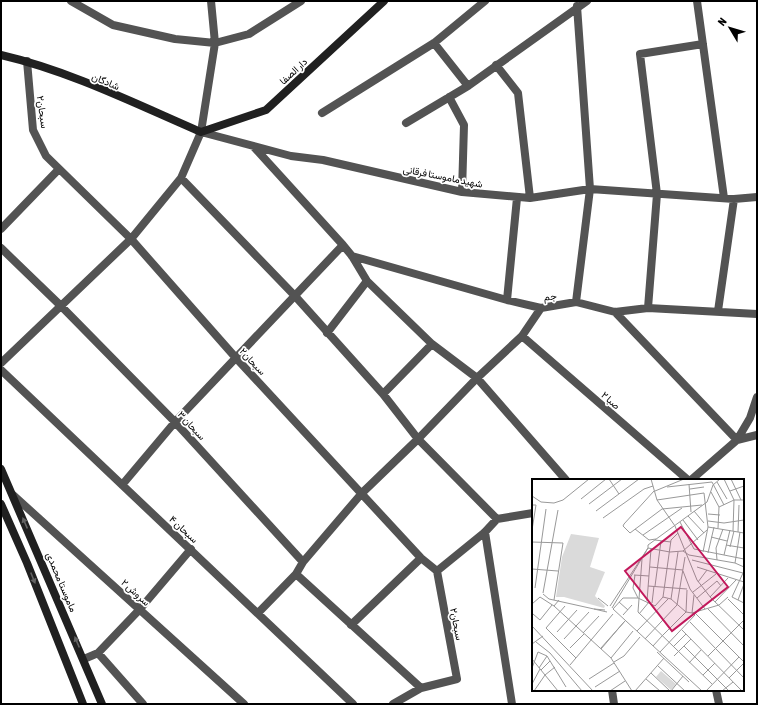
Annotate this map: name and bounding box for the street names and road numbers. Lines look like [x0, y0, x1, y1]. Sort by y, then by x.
street label: دار الصفا [277, 56, 310, 87]
street label: شادگان [90, 71, 121, 92]
street label: سبحان۲ [34, 95, 50, 129]
street label: شهید ماموستا فرقانی [402, 163, 484, 191]
street label: جم [543, 290, 558, 304]
street label: سبحان۲ [237, 346, 268, 378]
street label: صبا ۲ [598, 389, 622, 412]
street label: سبحان ۳ [175, 409, 208, 443]
street label: سبحان ۴ [167, 514, 200, 546]
street label: ماموستا محمدی [43, 551, 79, 614]
street label: سروش ۲ [119, 577, 152, 609]
street label: سبحان۲ [447, 607, 465, 642]

